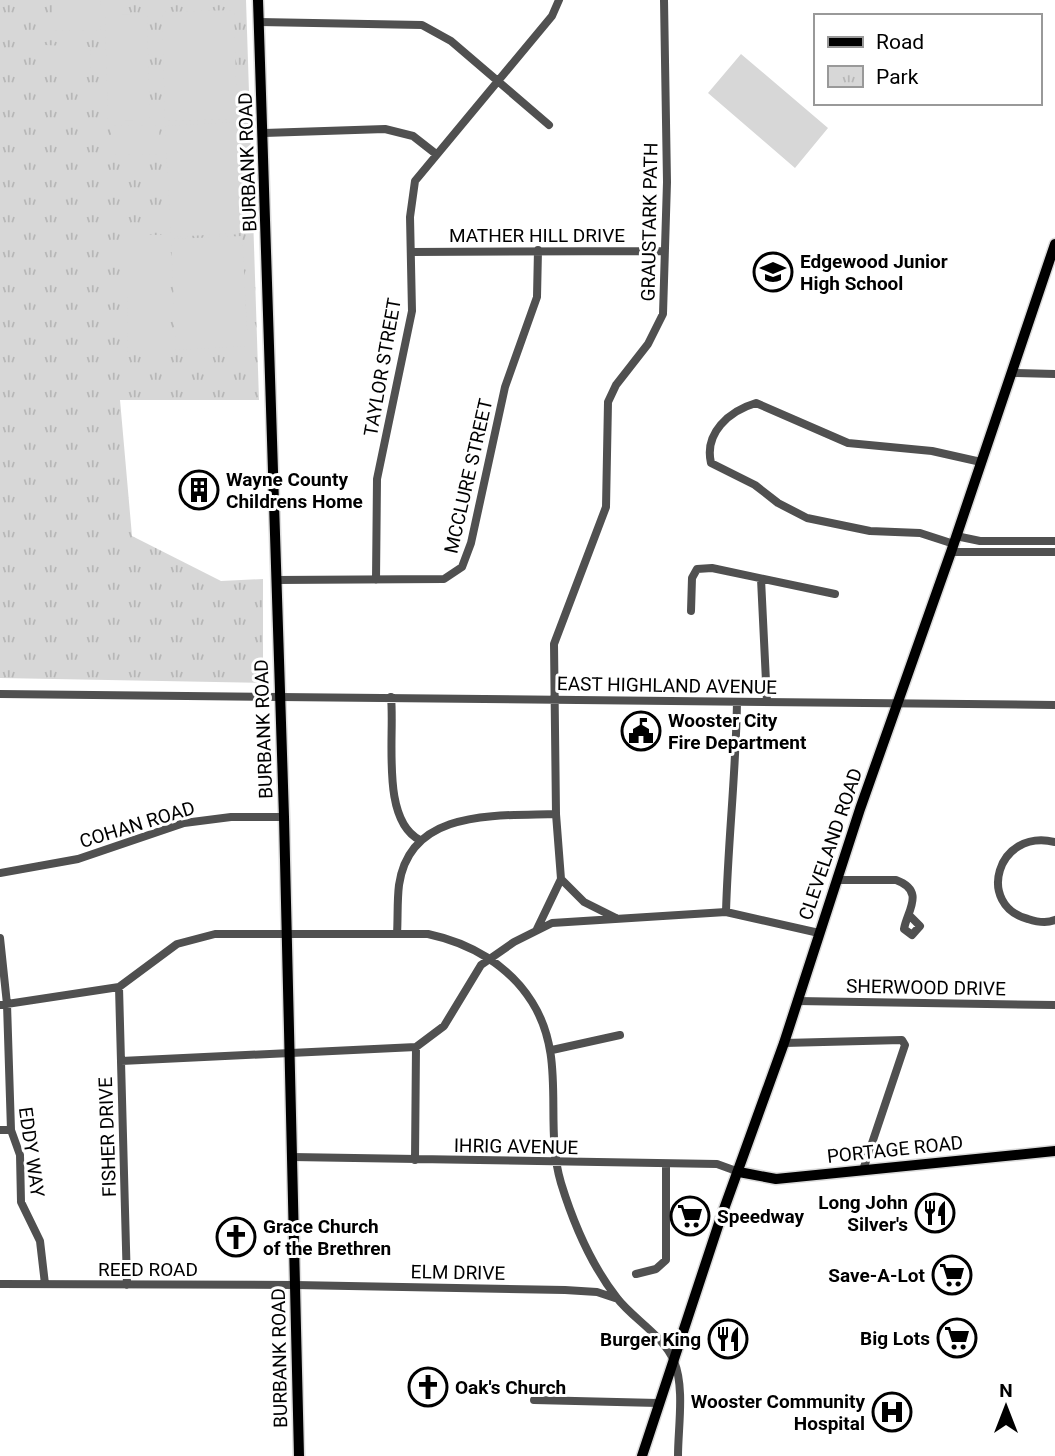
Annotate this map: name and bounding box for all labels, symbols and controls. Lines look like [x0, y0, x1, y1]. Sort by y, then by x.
legend [814, 14, 1041, 105]
text: Road [876, 30, 924, 54]
text: Park [876, 65, 919, 89]
street label: BURBANK ROAD [234, 92, 261, 232]
street label: GRAUSTARK PATH [637, 143, 662, 302]
street label: MATHER HILL DRIVE [449, 224, 625, 247]
place label: Edgewood Junior High School [800, 250, 948, 295]
school or university icon: Edgewood Junior High School [752, 251, 794, 293]
street label: TAYLOR STREET [359, 296, 406, 438]
street label: MCCLURE STREET [440, 397, 497, 556]
place label: Wayne County Childrens Home [226, 468, 363, 513]
building icon: Wayne County Childrens Home [178, 469, 220, 511]
street label: BURBANK ROAD [250, 659, 277, 799]
street label: EAST HIGHLAND AVENUE [557, 672, 777, 699]
place label: Wooster City Fire Department [668, 709, 807, 754]
public building icon: Wooster City Fire Department [620, 710, 662, 752]
street label: CLEVELAND ROAD [794, 765, 867, 923]
street label: COHAN ROAD [77, 796, 198, 853]
street label: SHERWOOD DRIVE [846, 975, 1006, 1000]
street label: FISHER DRIVE [94, 1076, 121, 1197]
street label: EDDY WAY [14, 1105, 49, 1199]
street label: PORTAGE ROAD [826, 1131, 964, 1168]
street label: IHRIG AVENUE [454, 1134, 579, 1159]
place label: Long John Silver's [818, 1191, 908, 1236]
restaurant icon: Long John Silver's [914, 1192, 956, 1234]
supermarket icon: Speedway [669, 1195, 711, 1237]
place label: Speedway [717, 1205, 805, 1228]
place label: Grace Church of the Brethren [263, 1215, 391, 1260]
church icon: Grace Church of the Brethren [215, 1216, 257, 1258]
supermarket icon: Save-A-Lot [931, 1254, 973, 1296]
street label: REED ROAD [98, 1258, 198, 1281]
street label: ELM DRIVE [411, 1260, 506, 1285]
place label: Save-A-Lot [828, 1264, 926, 1287]
street label: BURBANK ROAD [267, 1288, 292, 1428]
supermarket icon: Big Lots [936, 1317, 978, 1359]
restaurant icon: Burger King [707, 1318, 749, 1360]
place label: Big Lots [860, 1327, 930, 1350]
place label: Burger King [600, 1328, 701, 1351]
church icon: Oak's Church [407, 1366, 449, 1408]
north arrow [971, 1372, 1041, 1442]
place label: Oak's Church [455, 1376, 566, 1399]
text: N [999, 1379, 1013, 1402]
place label: Wooster Community Hospital [691, 1390, 865, 1435]
hospital icon: Wooster Community Hospital [871, 1391, 913, 1433]

